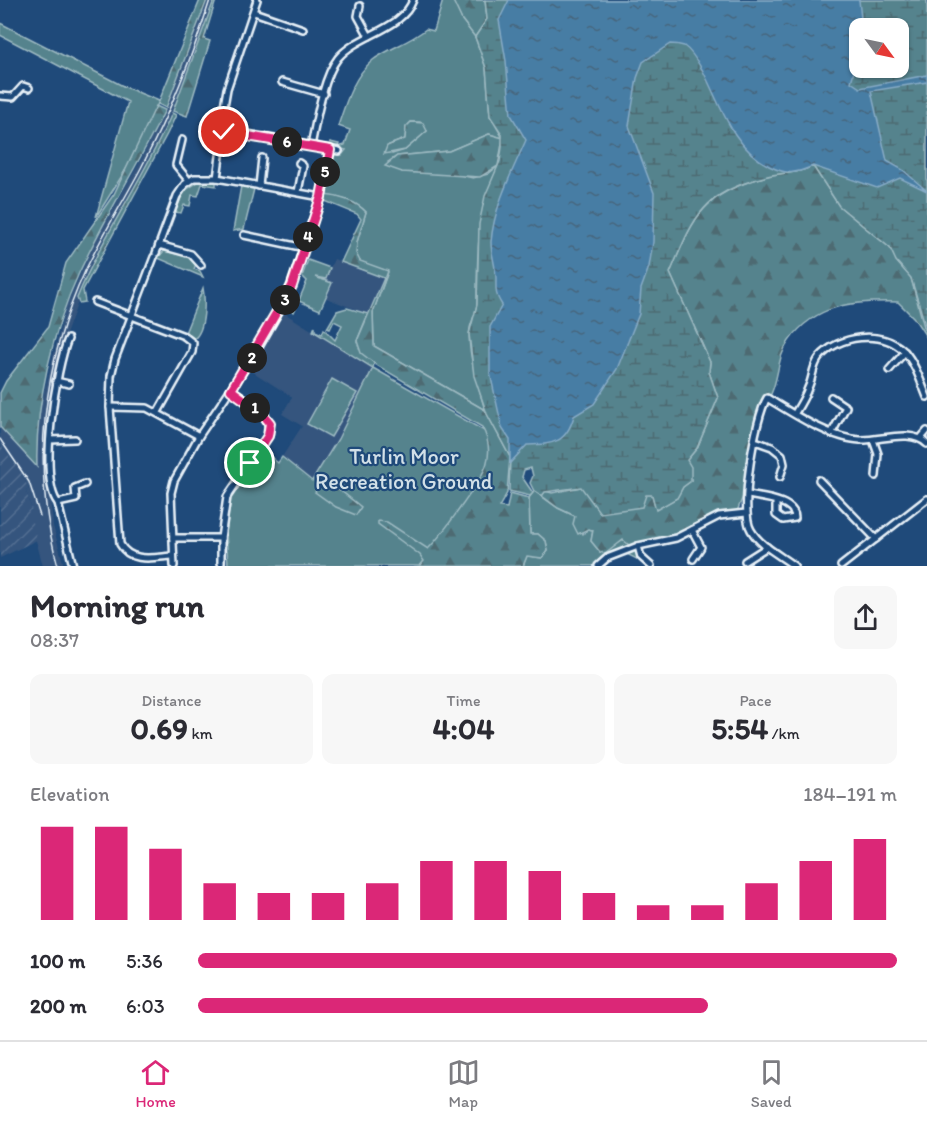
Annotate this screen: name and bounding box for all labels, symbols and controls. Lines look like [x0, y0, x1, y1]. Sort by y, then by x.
north arrow [849, 18, 909, 78]
map controls [849, 18, 909, 78]
pin [198, 106, 249, 157]
icon: check [207, 115, 240, 148]
pin: 6 [272, 127, 302, 157]
text: 6 [283, 132, 291, 151]
pin: 5 [310, 157, 340, 187]
text: 5 [321, 162, 329, 181]
pin: 4 [293, 222, 323, 252]
text: 4 [303, 227, 313, 246]
pin: 3 [270, 285, 300, 315]
text: 3 [281, 290, 289, 309]
pin: 2 [237, 343, 267, 373]
text: 2 [248, 348, 256, 367]
pin: 1 [240, 393, 270, 423]
text: 1 [251, 398, 259, 417]
pin [224, 437, 275, 488]
park label: Turlin Moor Recreation Ground [315, 443, 493, 495]
icon: arrive [233, 446, 266, 479]
text: Morning run [30, 586, 205, 625]
button: share [834, 586, 897, 649]
text: 08:37 [30, 628, 79, 652]
text: Distance [142, 691, 201, 710]
text: Time [446, 691, 481, 710]
text: Pace [739, 691, 772, 710]
text: 0.69 [130, 710, 188, 747]
text: 4:04 [433, 710, 494, 747]
text: 5:54 [711, 710, 768, 747]
text: km [188, 724, 213, 743]
text: /km [768, 724, 800, 743]
text: Elevation [30, 782, 109, 806]
text: 184–191 m [803, 782, 897, 806]
text: 100 m [30, 949, 85, 973]
text: 5:36 [126, 949, 163, 973]
text: 200 m [30, 994, 86, 1018]
text: 6:03 [126, 994, 165, 1018]
tab: Home [135, 1056, 176, 1111]
tab: Map [447, 1056, 480, 1111]
tab: Saved [751, 1056, 792, 1111]

